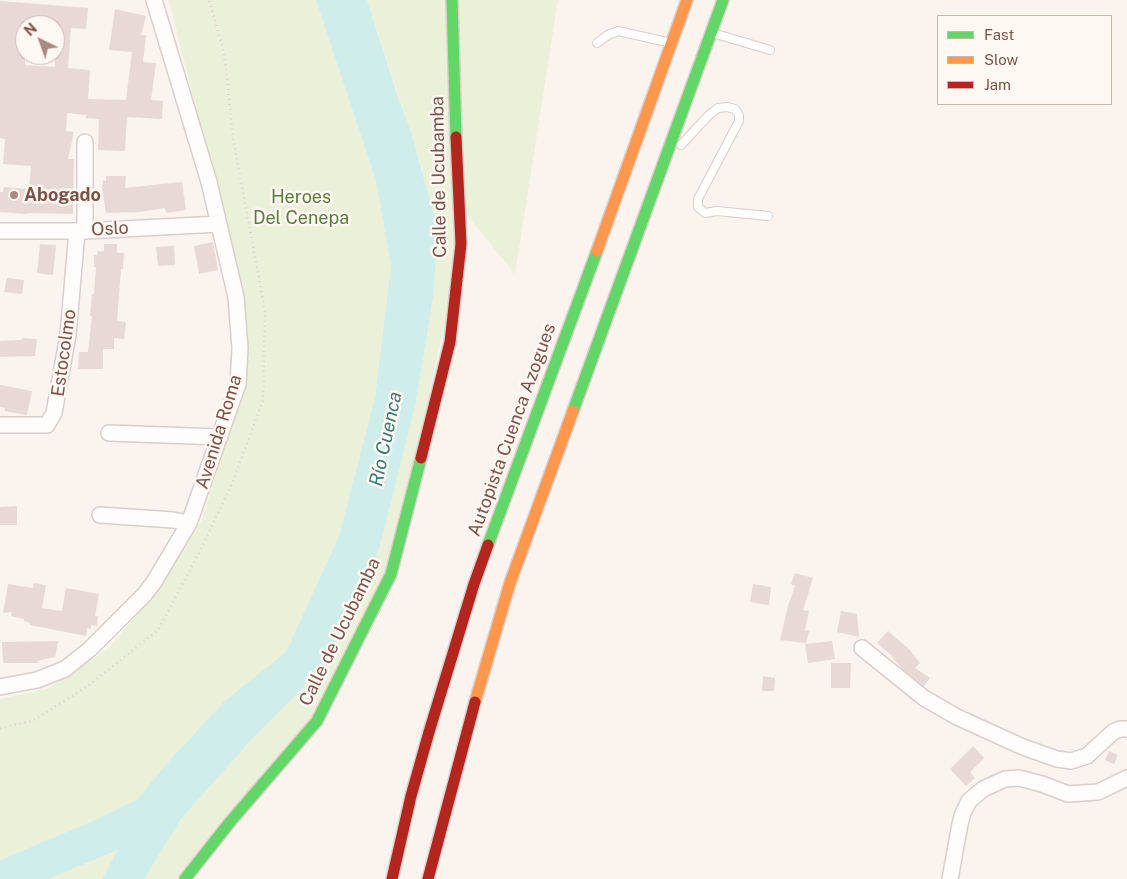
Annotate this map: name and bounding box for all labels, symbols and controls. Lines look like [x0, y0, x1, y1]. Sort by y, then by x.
north arrow [15, 15, 65, 65]
legend [937, 15, 1112, 105]
text: N [21, 20, 40, 39]
text: Fast [984, 26, 1014, 43]
text: Slow [984, 51, 1018, 68]
text: Jam [984, 76, 1011, 93]
street label: Calle de Ucubamba [427, 96, 451, 258]
place label: Abogado [24, 184, 101, 206]
park label: Heroes Del Cenepa [253, 186, 349, 228]
marker: Abogado [8, 189, 20, 201]
street label: Oslo [91, 217, 129, 241]
street label: Estocolmo [47, 308, 81, 398]
street label: Autopista Cuenca Azogues [463, 321, 561, 539]
street label: Avenida Roma [191, 372, 247, 492]
water label: Río Cuenca [365, 390, 407, 488]
street label: Calle de Ucubamba [295, 554, 385, 710]

